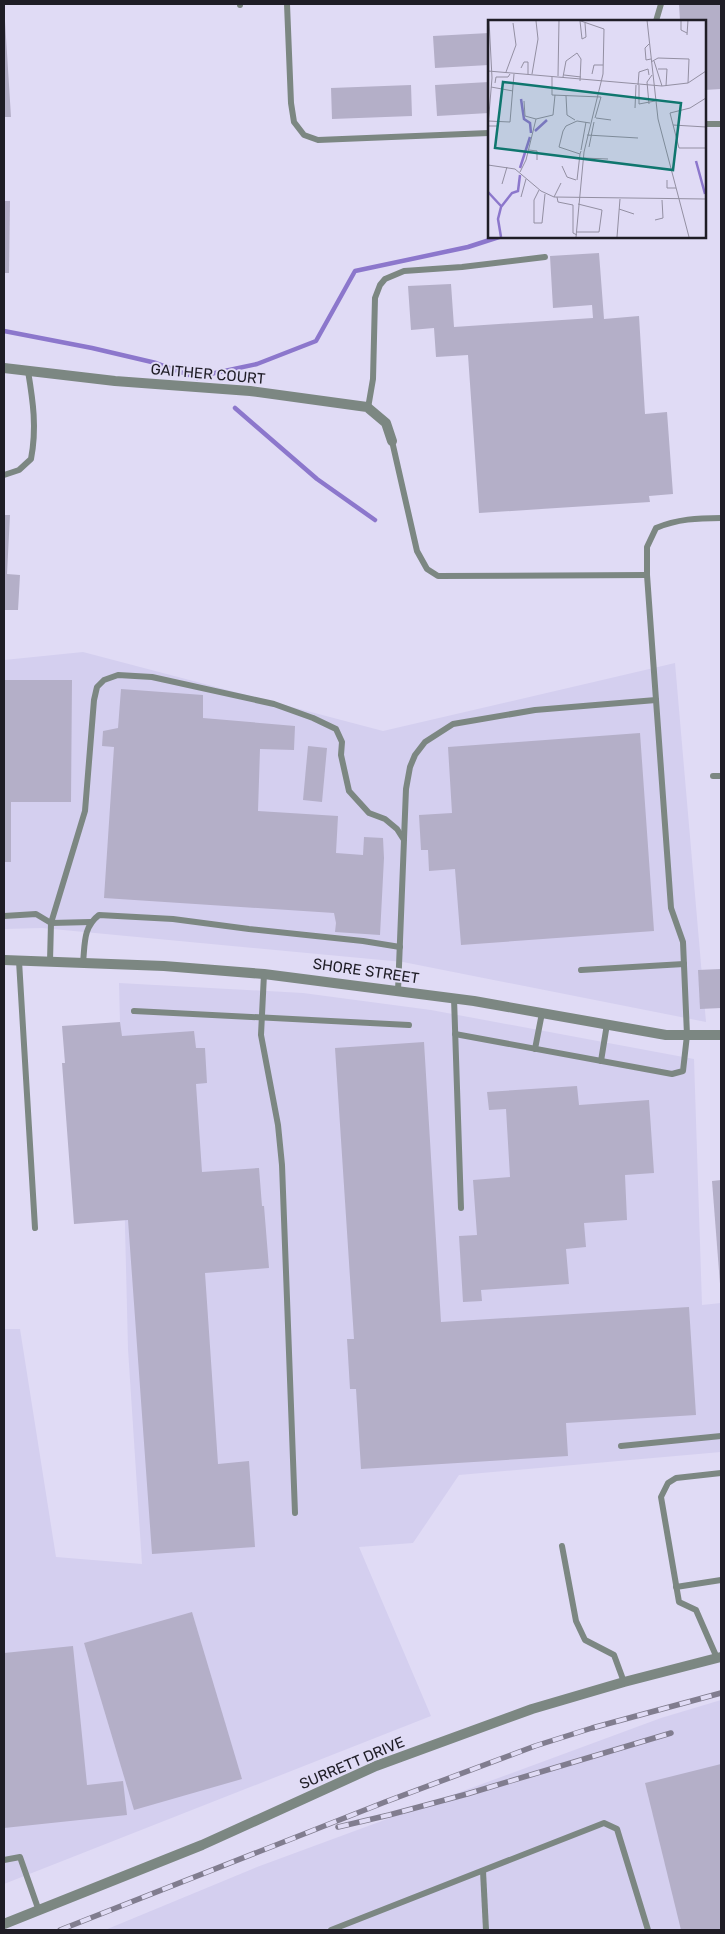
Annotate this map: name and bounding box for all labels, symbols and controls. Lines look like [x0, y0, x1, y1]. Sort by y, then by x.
inset map [488, 20, 705, 238]
street label: GAITHER COURT [150, 360, 266, 388]
street label: SHORE STREET [312, 955, 421, 987]
street label: SURRETT DRIVE [297, 1733, 407, 1793]

